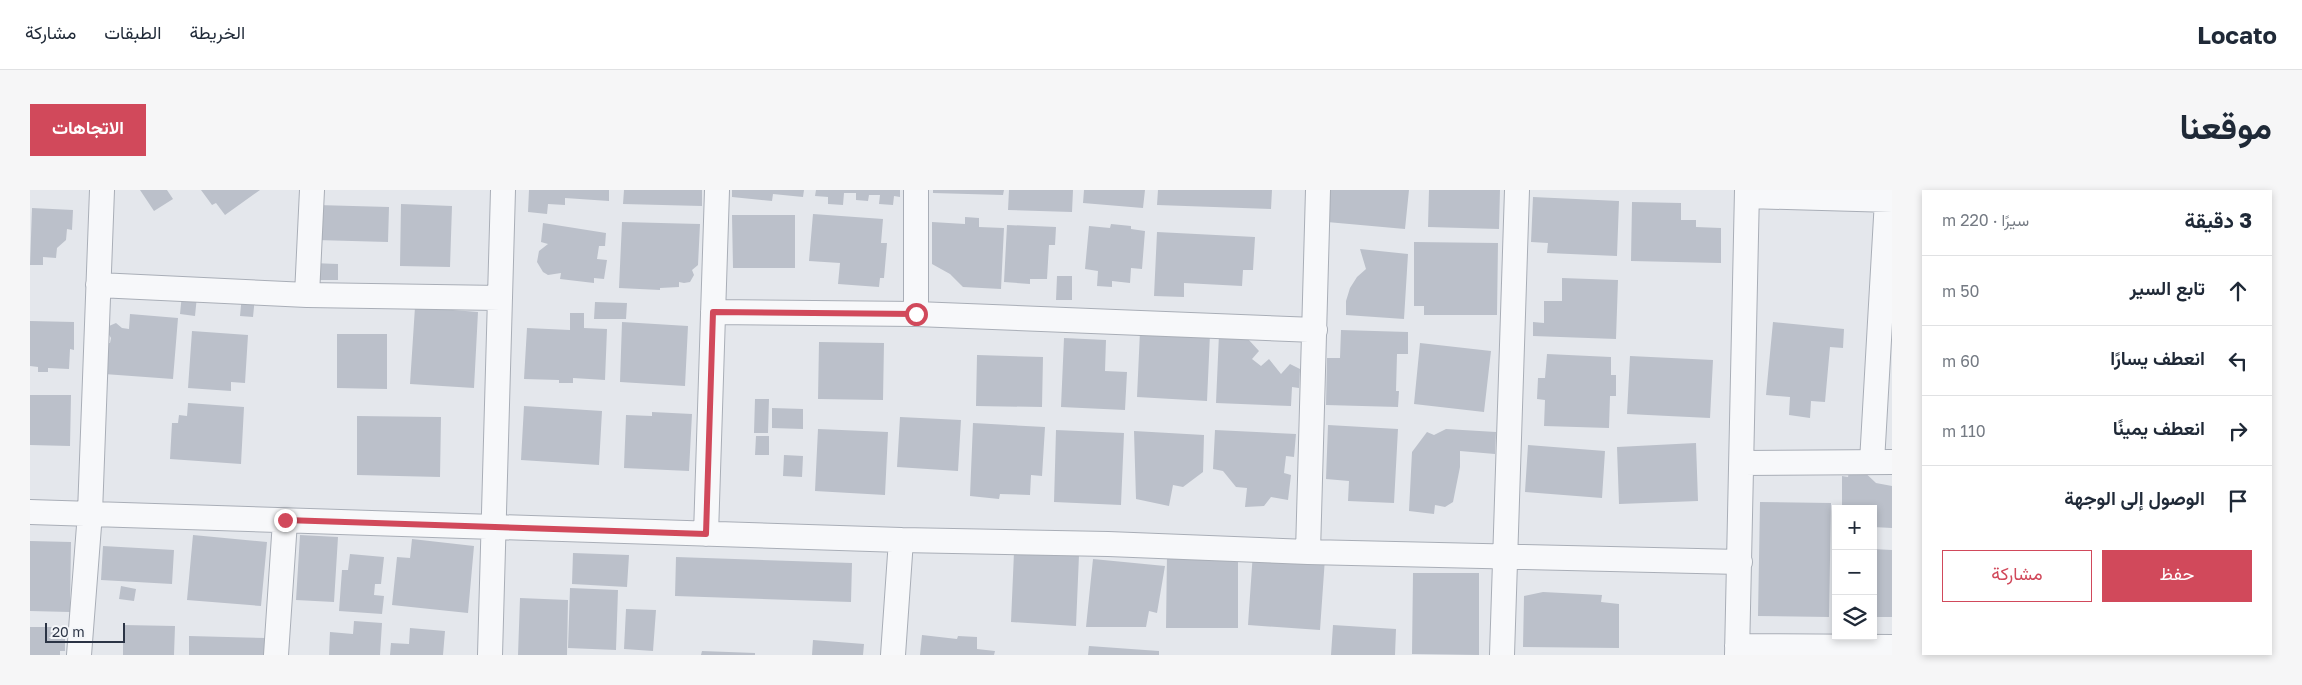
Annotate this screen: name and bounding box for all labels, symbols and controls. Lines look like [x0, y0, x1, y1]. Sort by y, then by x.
text: Locato [2197, 20, 2277, 49]
text: مشاركة [25, 21, 76, 43]
text: الطبقات [104, 21, 161, 43]
text: الخريطة [189, 21, 245, 43]
button: الاتجاهات [30, 104, 146, 156]
text: موقعنا [2179, 105, 2272, 147]
text: 3 دقيقة [2184, 207, 2252, 233]
text: سيرًا · 220 m [1942, 210, 2029, 230]
text: تابع السير [2129, 276, 2205, 299]
icon: ahead [2224, 277, 2252, 305]
text: 50 m [1942, 281, 1979, 301]
route start [905, 303, 928, 326]
text: انعطف يسارًا [2110, 346, 2205, 369]
icon: left [2224, 347, 2252, 375]
text: 60 m [1942, 351, 1980, 371]
text: انعطف يمينًا [2113, 416, 2205, 439]
icon: right [2224, 417, 2252, 445]
text: 110 m [1942, 421, 1986, 441]
text: الوصول إلى الوجهة [2064, 486, 2205, 509]
icon: arrive [2224, 487, 2252, 515]
map controls [1832, 505, 1877, 640]
button: + [1832, 505, 1877, 550]
route end [274, 509, 297, 532]
button: − [1832, 550, 1877, 595]
button: مشاركة [1942, 550, 2092, 602]
button: حفظ [2102, 550, 2252, 602]
button: layers [1832, 595, 1877, 640]
scale bar [45, 620, 125, 643]
text: 20 m [52, 623, 85, 640]

